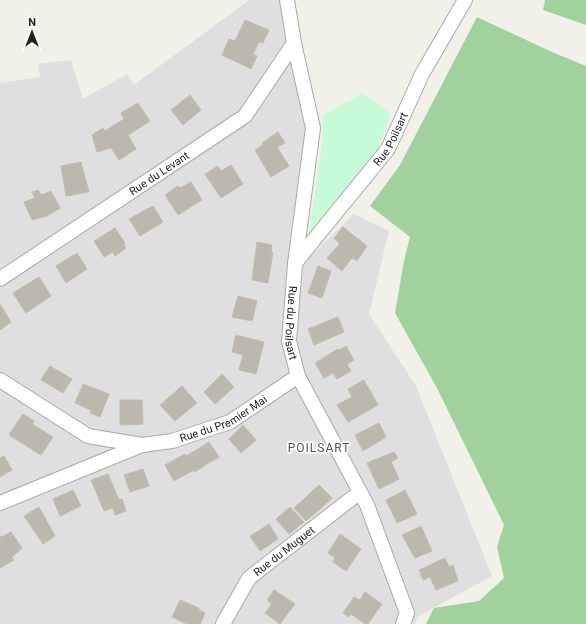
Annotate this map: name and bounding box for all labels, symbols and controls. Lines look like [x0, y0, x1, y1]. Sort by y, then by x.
north arrow [12, 12, 52, 52]
text: N [28, 16, 36, 29]
street label: Rue Poilsart [370, 110, 410, 168]
street label: Rue du Levant [127, 148, 192, 198]
street label: Rue du Poilsart [283, 285, 300, 361]
street label: Rue du Premier Mai [178, 392, 269, 445]
district label: POILSART [288, 441, 350, 455]
street label: Rue du Muguet [251, 523, 317, 579]

